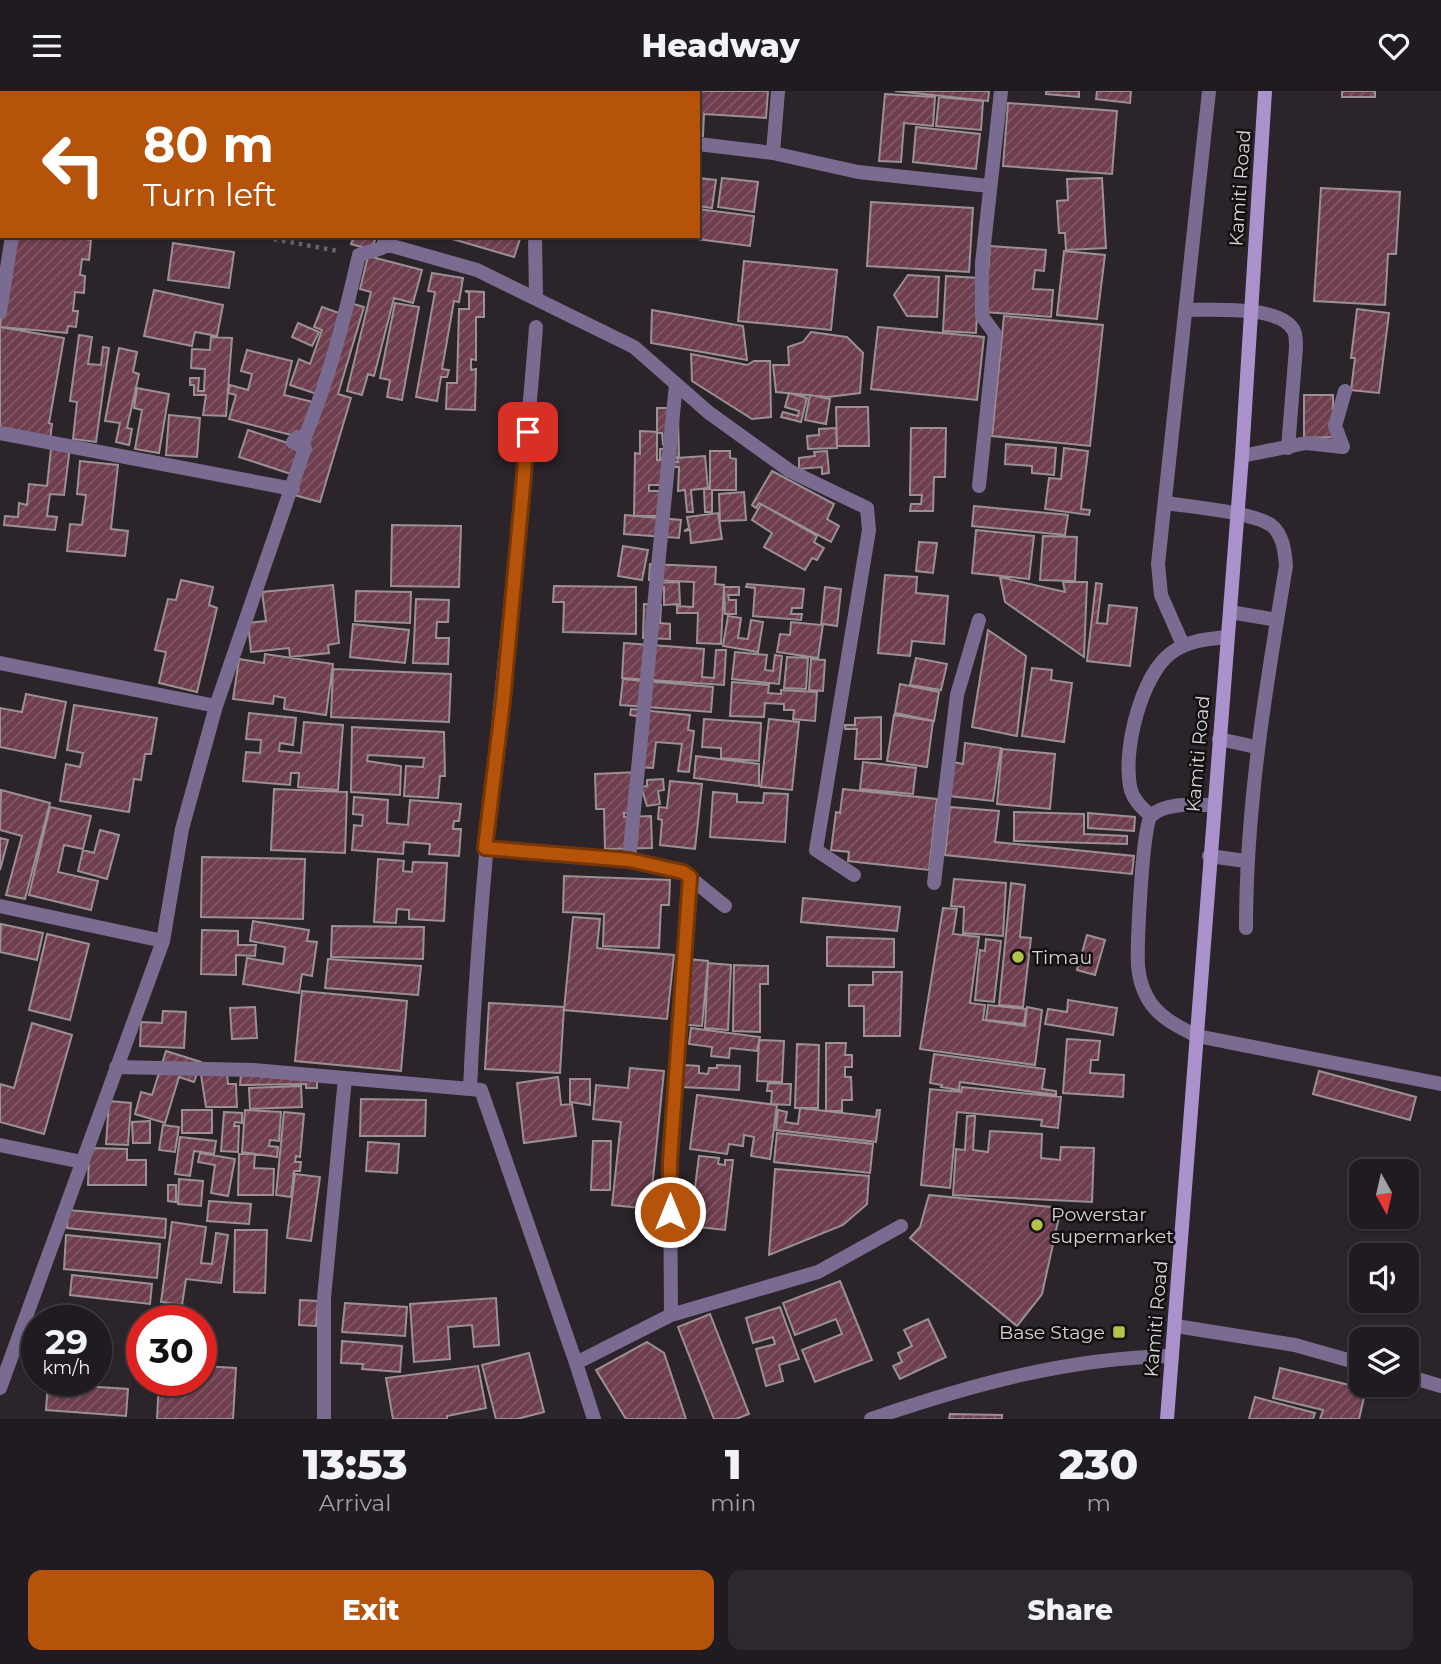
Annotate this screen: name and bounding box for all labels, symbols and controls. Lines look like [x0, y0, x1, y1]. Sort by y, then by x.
text: Headway [641, 26, 800, 65]
icon: menu [28, 27, 66, 65]
icon: heart [1375, 27, 1413, 65]
text: 80 m [143, 115, 274, 174]
icon: left [28, 119, 119, 210]
street label: Kamiti Road [1224, 129, 1256, 247]
text: Turn left [143, 175, 277, 214]
pin [498, 402, 558, 462]
icon: arrive [509, 413, 547, 451]
street label: Kamiti Road [1181, 695, 1215, 813]
place label: Timau [1032, 946, 1092, 969]
marker: Timau [1010, 949, 1026, 965]
north arrow [1349, 1159, 1419, 1229]
map controls [1349, 1159, 1419, 1397]
position arrow [633, 1175, 707, 1249]
place label: Powerstar supermarket [1051, 1203, 1174, 1248]
marker: Powerstar supermarket [1029, 1217, 1045, 1233]
button: sound [1349, 1243, 1419, 1313]
street label: Kamiti Road [1139, 1260, 1173, 1378]
speed limit sign: 30 [126, 1305, 217, 1396]
text: 29 [45, 1320, 88, 1363]
place label: Base Stage [999, 1321, 1105, 1344]
marker: Base Stage [1111, 1324, 1127, 1340]
button: layers [1349, 1327, 1419, 1397]
text: km/h [42, 1357, 91, 1379]
text: 13:53 [303, 1438, 408, 1490]
text: 1 [725, 1438, 742, 1490]
text: 230 [1059, 1438, 1138, 1490]
text: Arrival [319, 1489, 391, 1517]
text: min [710, 1489, 756, 1517]
text: m [1086, 1489, 1111, 1517]
button: Exit [28, 1570, 714, 1650]
button: Share [728, 1570, 1413, 1650]

